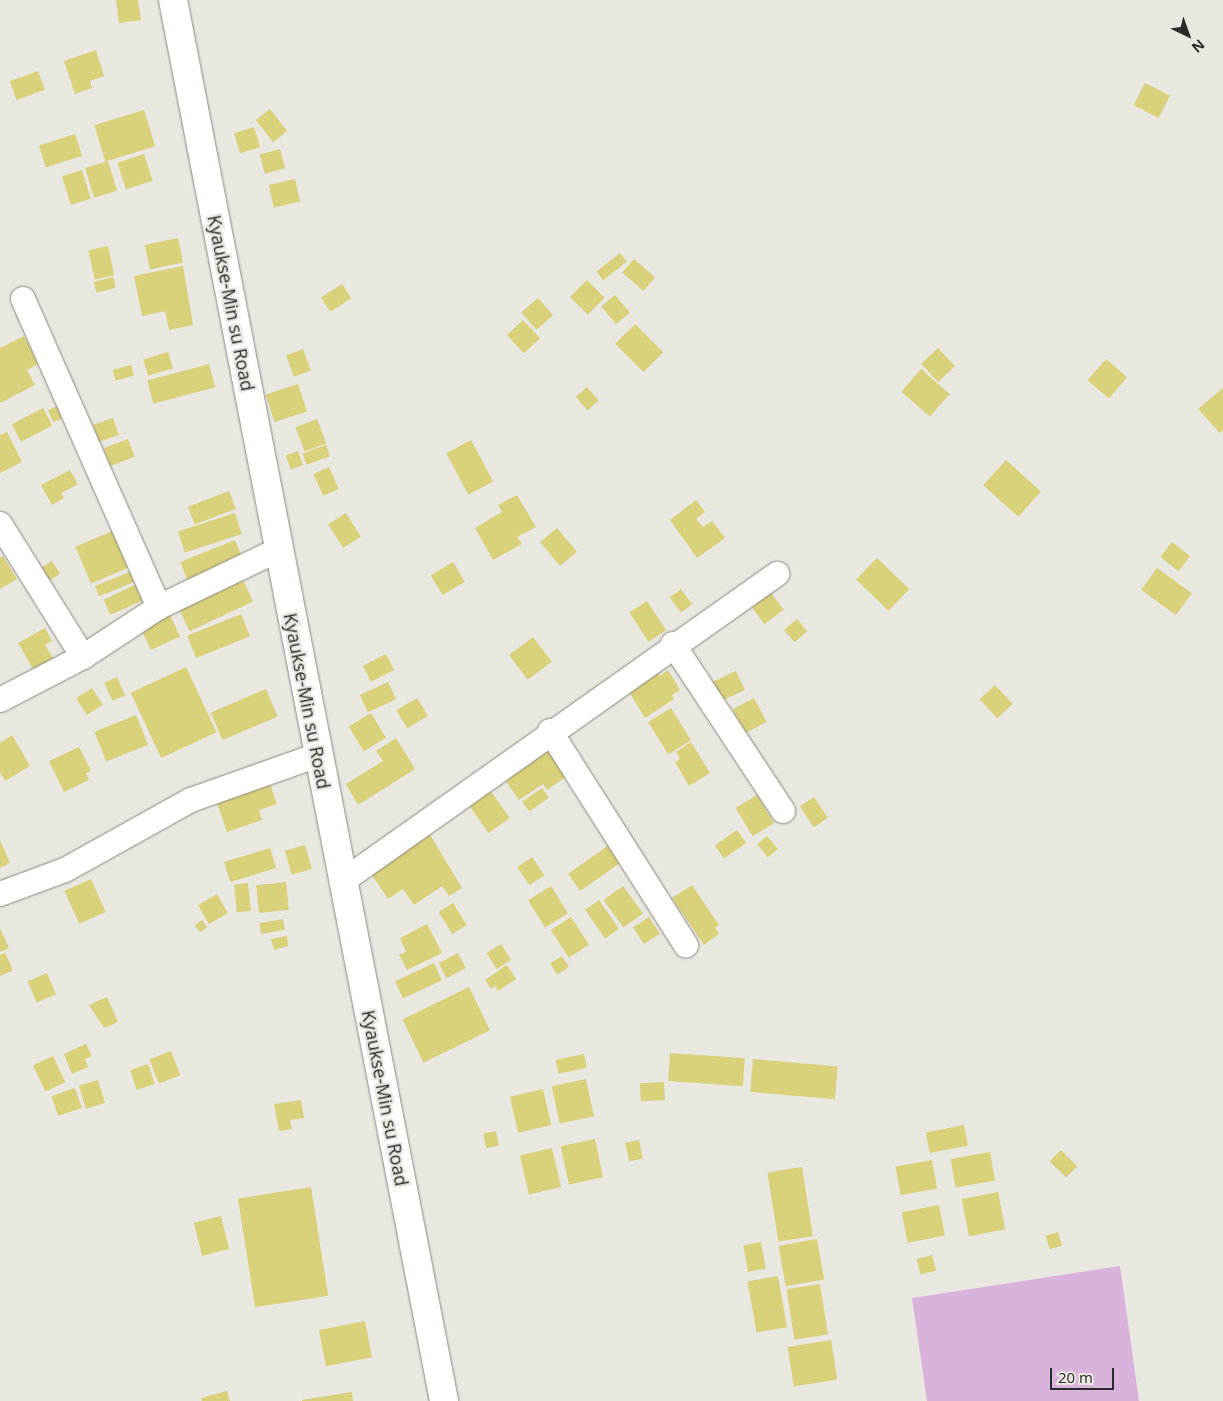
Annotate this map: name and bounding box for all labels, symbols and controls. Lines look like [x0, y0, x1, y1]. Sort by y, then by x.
north arrow [1163, 10, 1213, 60]
text: N [1188, 36, 1209, 57]
street label: Kyaukse-Min su Road [203, 213, 259, 393]
street label: Kyaukse-Min su Road [279, 611, 335, 791]
street label: Kyaukse-Min su Road [357, 1008, 413, 1188]
scale bar [1053, 1358, 1117, 1390]
text: 20 m [1058, 1367, 1093, 1387]

